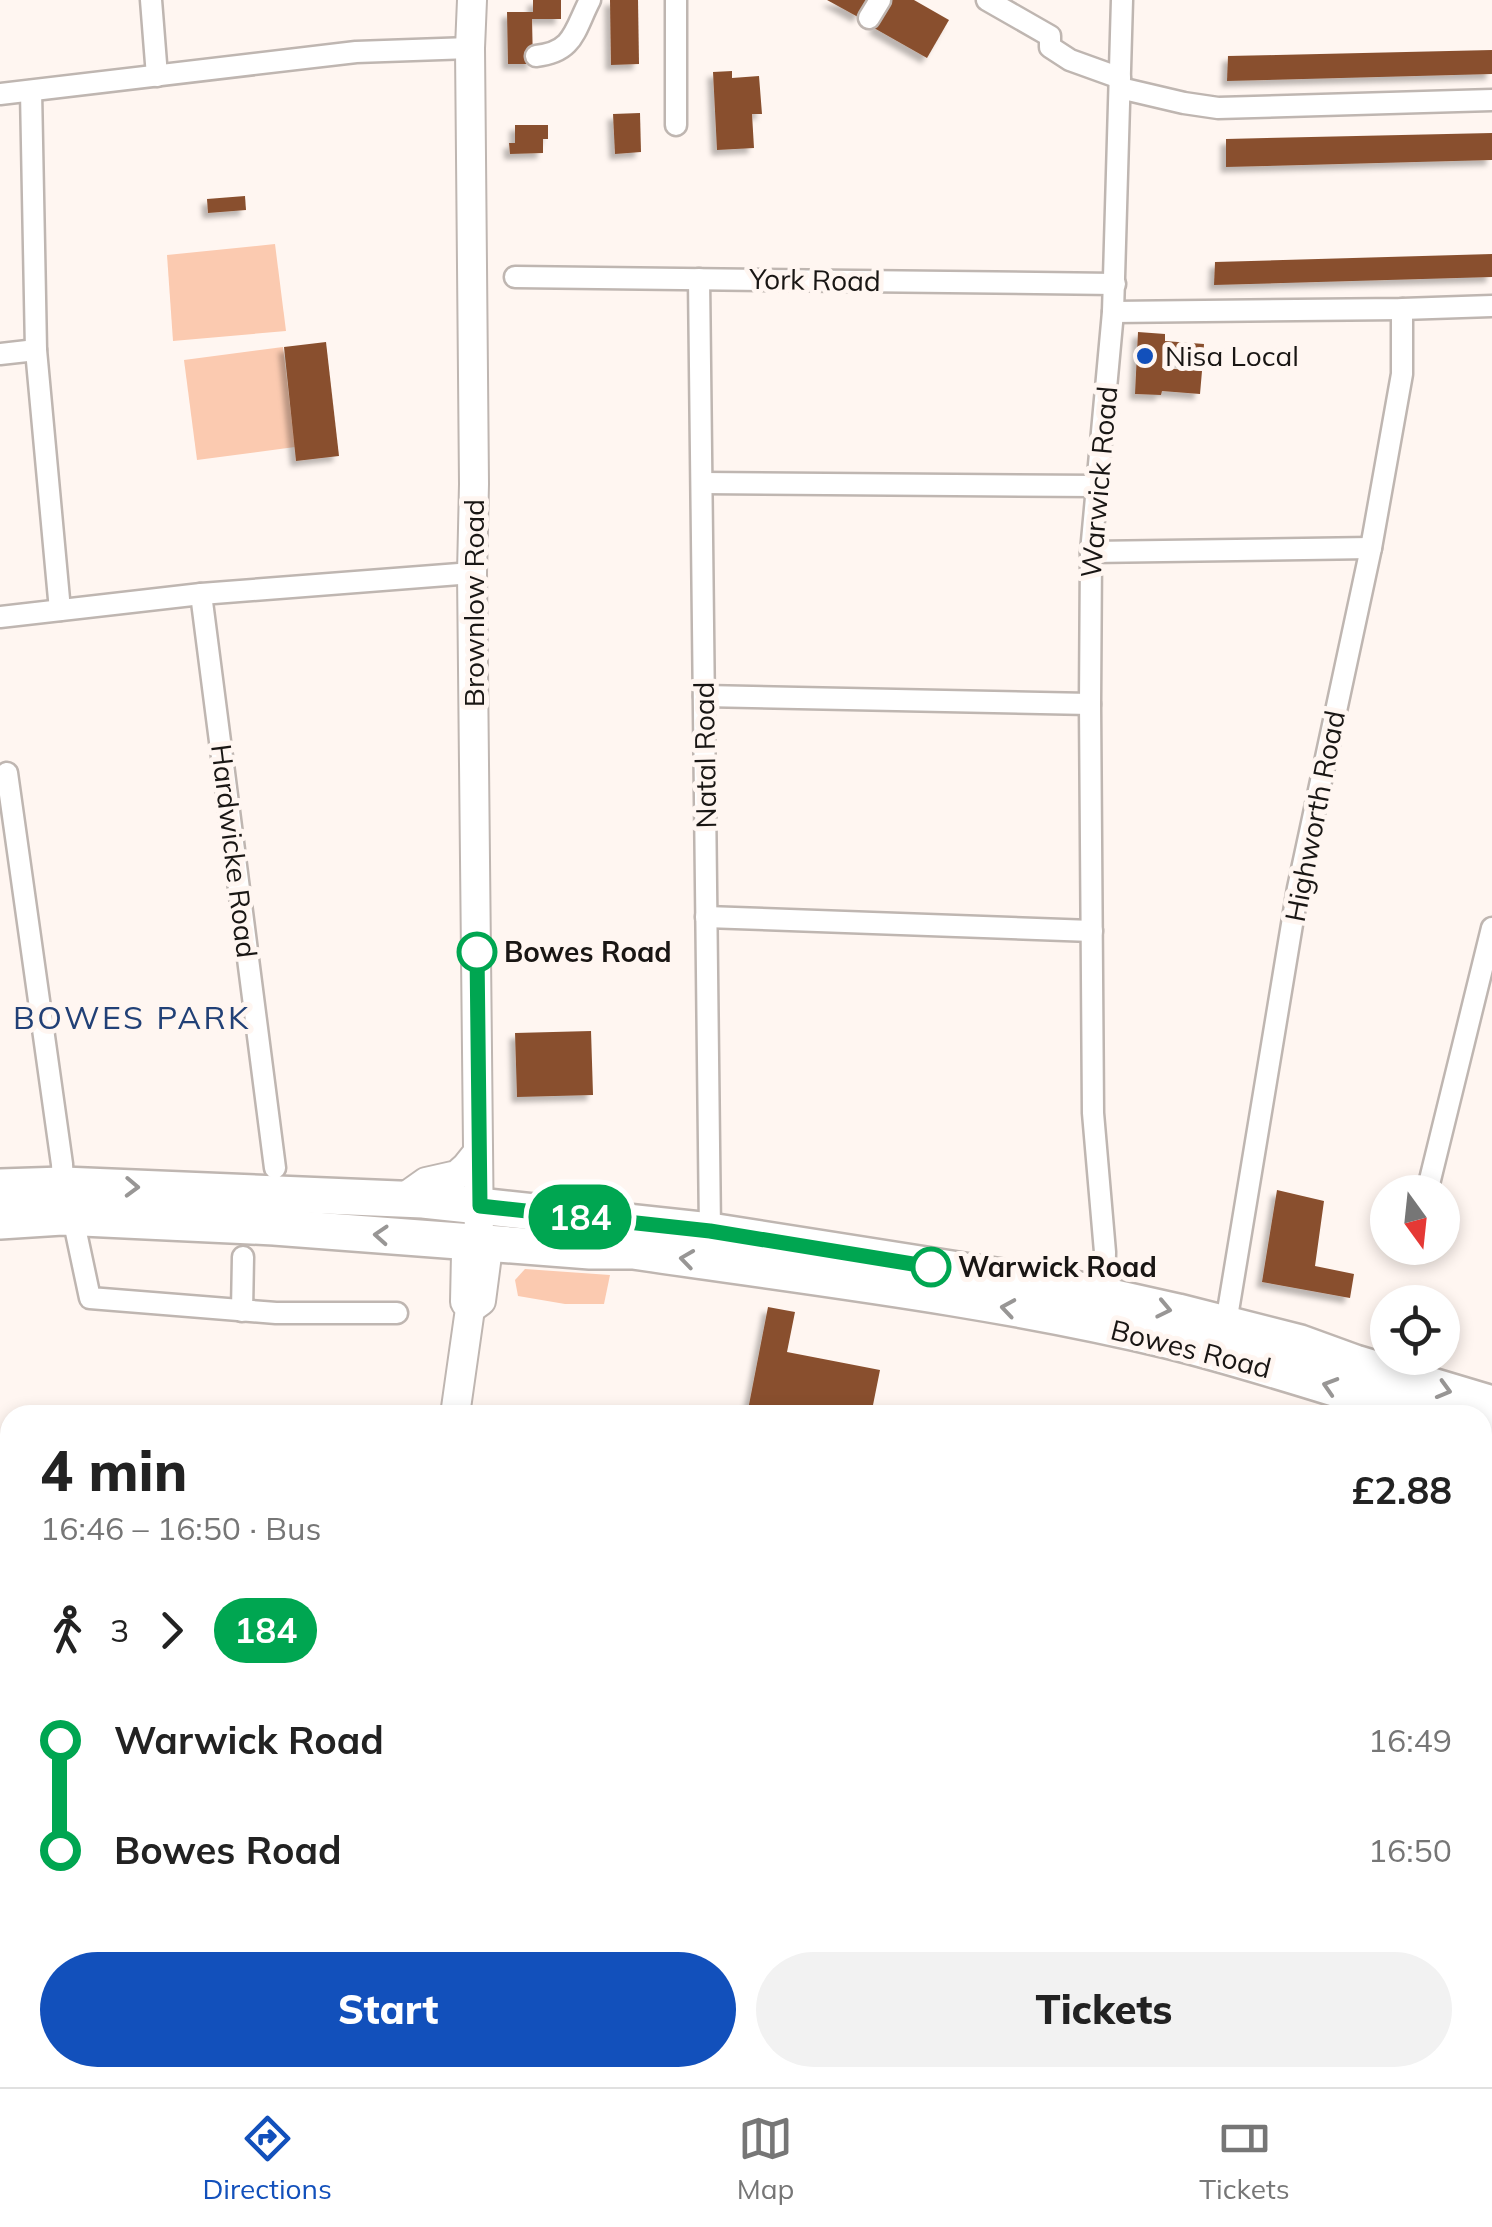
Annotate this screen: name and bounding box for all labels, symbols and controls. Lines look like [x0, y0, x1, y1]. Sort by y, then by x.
street label: York Road [748, 261, 881, 298]
place label: Nisa Local [1165, 338, 1299, 373]
marker: Nisa Local [1134, 345, 1156, 367]
street label: Warwick Road [1073, 385, 1124, 579]
street label: Brownlow Road [456, 499, 491, 707]
street label: Natal Road [686, 681, 723, 829]
street label: Highworth Road [1277, 707, 1352, 925]
street label: Hardwicke Road [204, 742, 265, 960]
marker: Bowes Road [458, 933, 496, 971]
place label: Bowes Road [504, 934, 672, 969]
district label: BOWES PARK [13, 997, 251, 1037]
north arrow [1370, 1175, 1460, 1265]
map controls [1370, 1175, 1460, 1375]
one-way arrow [125, 1177, 141, 1198]
line badge: 184 [522, 1184, 638, 1250]
text: 184 [548, 1195, 612, 1239]
one-way arrow [373, 1225, 389, 1246]
marker: Warwick Road [912, 1248, 950, 1286]
place label: Warwick Road [958, 1249, 1157, 1284]
one-way arrow [678, 1250, 695, 1271]
button: locate [1370, 1285, 1460, 1375]
one-way arrow [1155, 1297, 1172, 1318]
one-way arrow [1000, 1298, 1016, 1319]
street label: Bowes Road [1107, 1312, 1275, 1385]
one-way arrow [1322, 1377, 1339, 1397]
one-way arrow [1435, 1378, 1452, 1399]
text: 4 min [40, 1436, 187, 1505]
text: £2.88 [1351, 1466, 1452, 1514]
text: 16:46 – 16:50 · Bus [40, 1508, 321, 1548]
icon: walk [40, 1603, 95, 1658]
icon: forward [144, 1603, 199, 1658]
text: 184 [234, 1608, 297, 1652]
text: 3 [110, 1610, 129, 1650]
text: Warwick Road [114, 1716, 384, 1764]
text: 16:49 [1368, 1720, 1452, 1760]
text: Bowes Road [114, 1826, 342, 1874]
text: 16:50 [1368, 1830, 1452, 1870]
button: Start [40, 1952, 736, 2067]
button: Tickets [756, 1952, 1452, 2067]
tab: Directions [202, 2111, 332, 2206]
tab: Map [737, 2111, 794, 2206]
tab: Tickets [1199, 2111, 1290, 2206]

